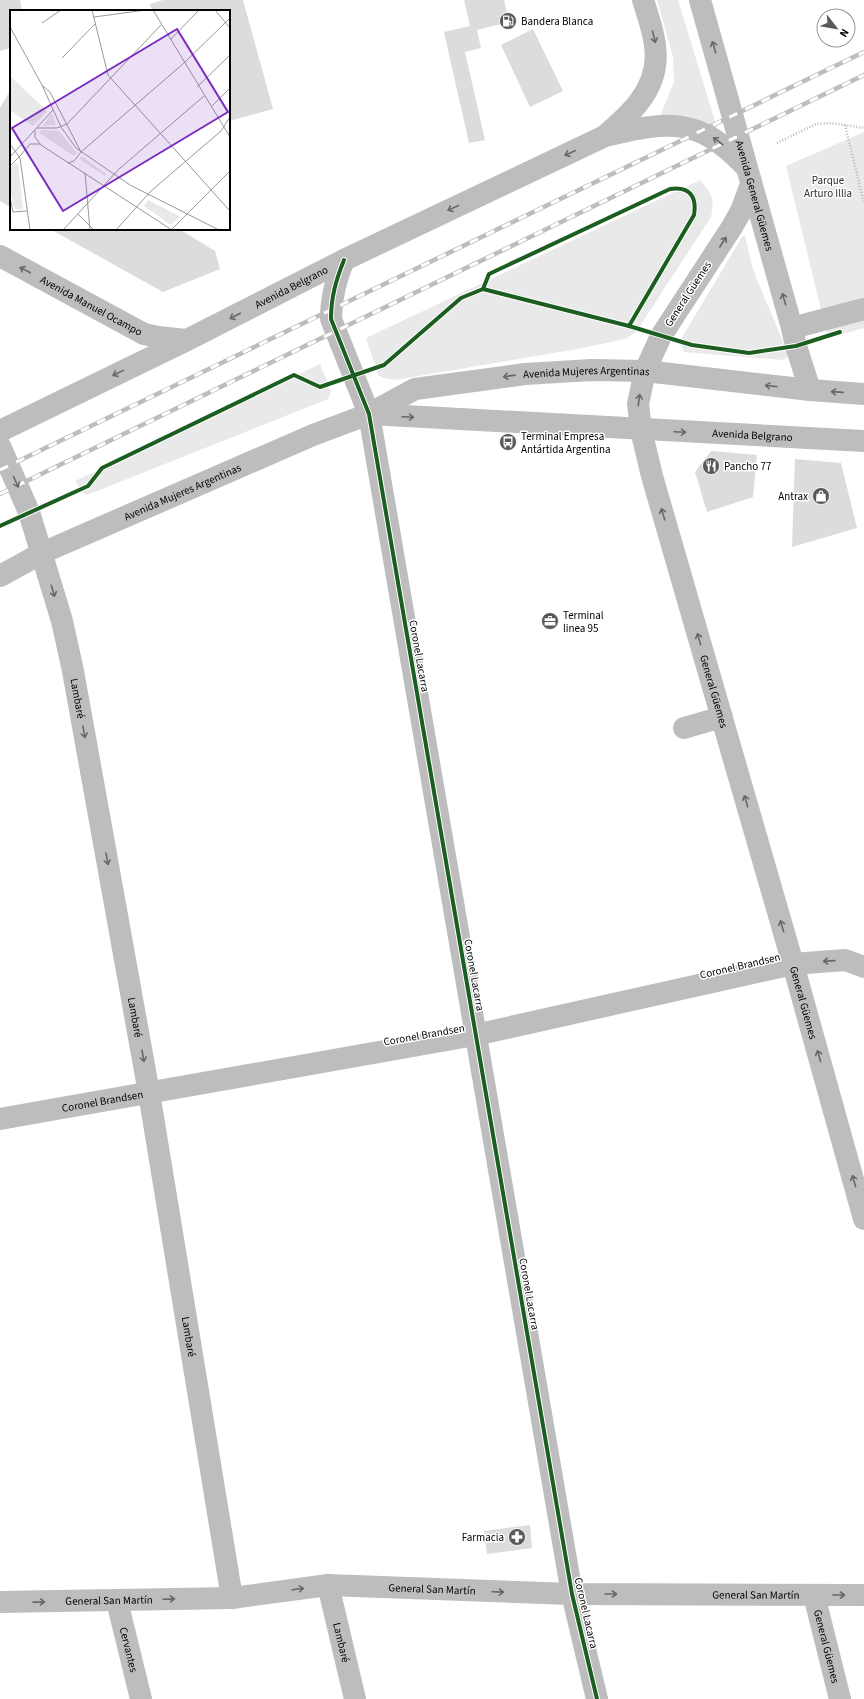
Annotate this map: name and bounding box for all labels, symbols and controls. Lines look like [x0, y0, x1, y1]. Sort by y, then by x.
north arrow [816, 8, 856, 48]
inset map [10, 10, 230, 230]
fuel station icon: Bandera Blanca [498, 11, 518, 31]
place label: Bandera Blanca [521, 14, 593, 29]
text: N [836, 26, 852, 40]
one-way arrow [650, 31, 658, 44]
one-way arrow [709, 41, 717, 54]
one-way arrow [712, 136, 723, 145]
street label: Avenida General Güemes [732, 138, 778, 253]
one-way arrow [564, 150, 576, 157]
park label: Parque Arturo Illia [804, 173, 852, 201]
one-way arrow [447, 205, 459, 212]
one-way arrow [719, 237, 727, 248]
street label: General Güemes [661, 258, 715, 330]
street label: Avenida Belgrano [252, 262, 331, 312]
one-way arrow [19, 265, 31, 273]
street label: Avenida Manuel Ocampo [38, 272, 145, 339]
one-way arrow [779, 293, 787, 306]
one-way arrow [229, 313, 241, 320]
street label: Avenida Mujeres Argentinas [523, 362, 651, 382]
one-way arrow [112, 370, 124, 377]
one-way arrow [503, 372, 516, 380]
one-way arrow [765, 382, 778, 390]
one-way arrow [831, 389, 844, 396]
one-way arrow [635, 394, 643, 407]
one-way arrow [401, 413, 414, 420]
street label: Avenida Belgrano [712, 425, 793, 445]
one-way arrow [673, 428, 686, 436]
place label: Terminal Empresa Antártida Argentina [521, 429, 611, 457]
bus stop icon: Terminal Empresa Antártida Argentina [498, 432, 518, 452]
restaurant icon: Pancho 77 [701, 456, 721, 476]
place label: Pancho 77 [724, 459, 771, 474]
street label: Avenida Mujeres Argentinas [121, 460, 244, 524]
one-way arrow [13, 476, 20, 488]
shop icon: Antrax [811, 486, 831, 506]
place label: Antrax [778, 489, 808, 504]
one-way arrow [659, 508, 666, 521]
one-way arrow [50, 584, 57, 597]
place label: Terminal linea 95 [563, 608, 604, 636]
office icon: Terminal linea 95 [540, 611, 560, 631]
street label: Coronel Lacarra [405, 619, 433, 693]
one-way arrow [695, 633, 702, 646]
street label: General Güemes [697, 653, 732, 730]
street label: Lambaré [67, 677, 89, 720]
one-way arrow [80, 725, 88, 738]
one-way arrow [742, 795, 749, 808]
one-way arrow [103, 853, 111, 866]
one-way arrow [778, 920, 785, 933]
street label: Coronel Lacarra [460, 938, 488, 1012]
street label: Coronel Brandsen [698, 949, 782, 983]
one-way arrow [823, 957, 836, 964]
street label: General Güemes [786, 964, 821, 1041]
street label: Lambaré [124, 996, 146, 1039]
street label: Coronel Brandsen [382, 1020, 466, 1050]
one-way arrow [139, 1049, 147, 1062]
one-way arrow [815, 1049, 822, 1062]
street label: Coronel Brandsen [61, 1086, 144, 1115]
one-way arrow [849, 1175, 857, 1188]
street label: Coronel Lacarra [515, 1257, 543, 1331]
street label: Lambaré [178, 1315, 200, 1359]
pharmacy icon: Farmacia [507, 1527, 527, 1547]
place label: Farmacia [462, 1530, 504, 1545]
street label: Coronel Lacarra [571, 1576, 601, 1650]
street label: General San Martín [388, 1580, 476, 1598]
one-way arrow [291, 1585, 304, 1593]
street label: General San Martín [712, 1587, 800, 1602]
one-way arrow [491, 1588, 504, 1595]
one-way arrow [604, 1590, 617, 1598]
one-way arrow [832, 1591, 845, 1599]
street label: General San Martín [65, 1592, 153, 1608]
one-way arrow [162, 1595, 175, 1603]
one-way arrow [32, 1598, 45, 1606]
street label: General Güemes [810, 1608, 843, 1685]
street label: Lambaré [330, 1621, 354, 1664]
street label: Cervantes [116, 1625, 142, 1674]

